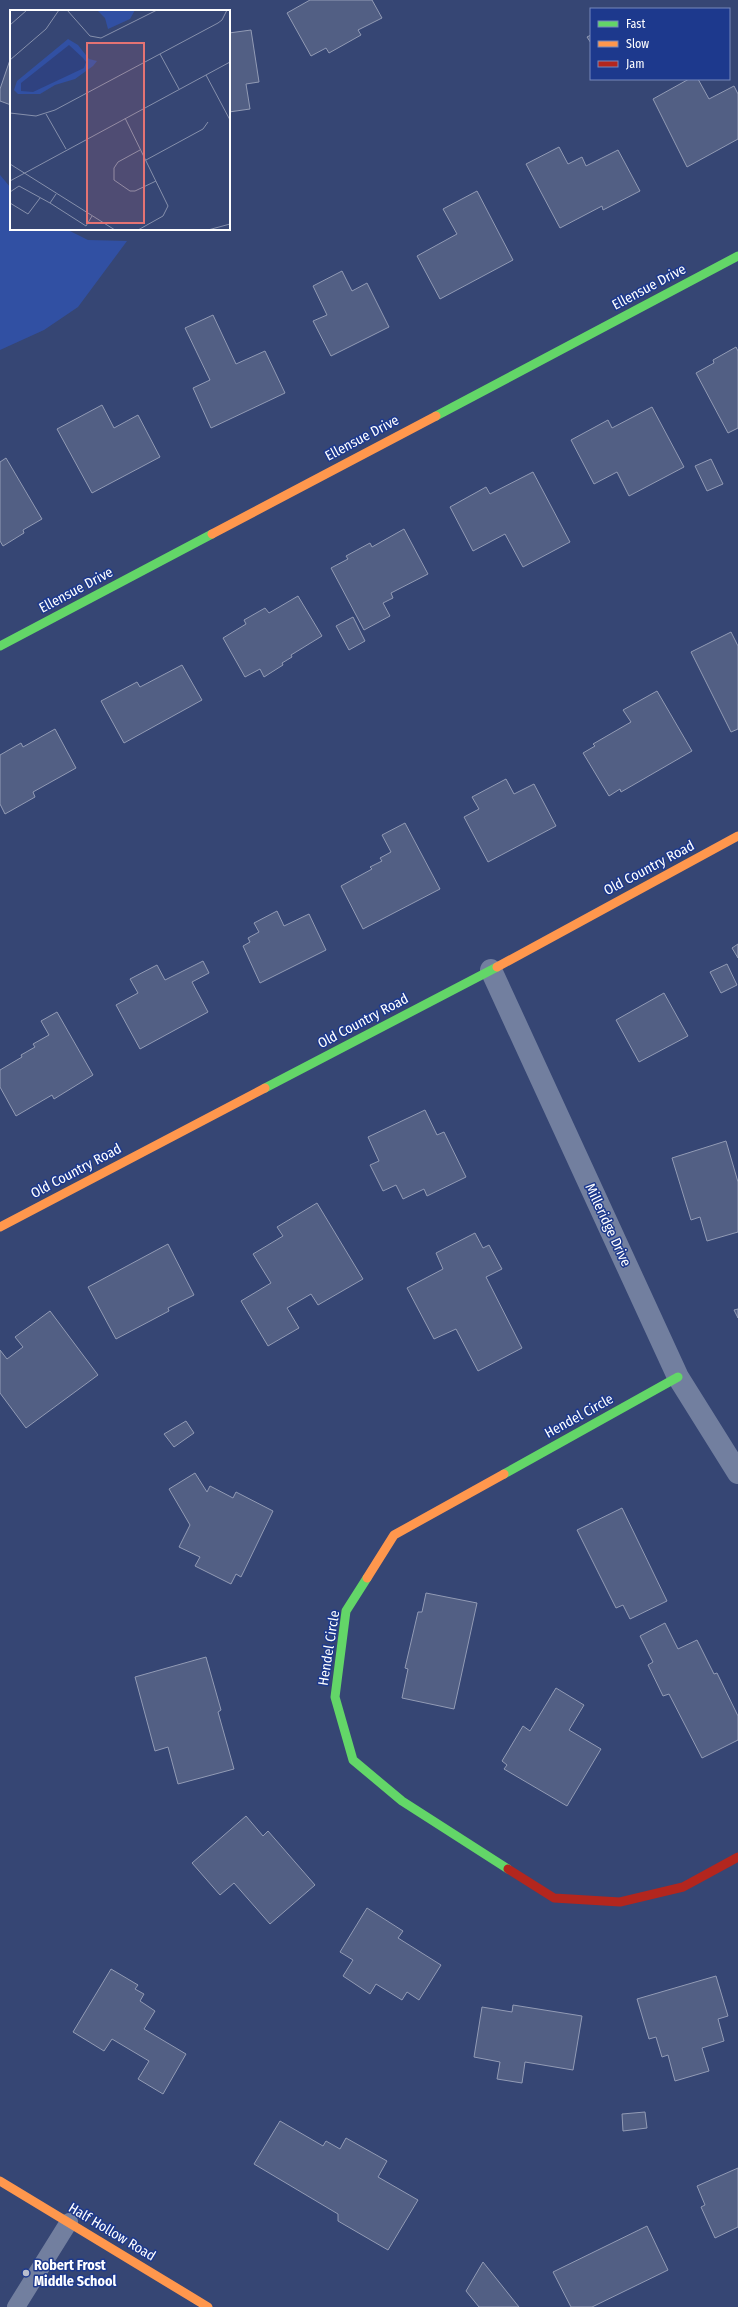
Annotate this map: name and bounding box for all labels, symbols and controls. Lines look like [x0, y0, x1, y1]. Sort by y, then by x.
legend [590, 8, 730, 80]
inset map [10, 10, 230, 230]
text: Fast [626, 17, 645, 31]
text: Slow [626, 37, 649, 51]
text: Jam [626, 57, 644, 71]
street label: Ellensue Drive [609, 260, 689, 314]
street label: Ellensue Drive [322, 411, 402, 465]
street label: Ellensue Drive [36, 563, 116, 617]
street label: Old Country Road [601, 837, 697, 899]
street label: Old Country Road [315, 990, 411, 1052]
street label: Old Country Road [28, 1140, 124, 1202]
street label: Milleridge Drive [581, 1181, 635, 1269]
street label: Hendel Circle [542, 1390, 616, 1442]
street label: Hendel Circle [315, 1609, 343, 1687]
street label: Half Hollow Road [65, 2199, 159, 2265]
place label: Robert Frost Middle School [34, 2257, 116, 2290]
marker: Robert Frost Middle School [21, 2268, 31, 2278]

